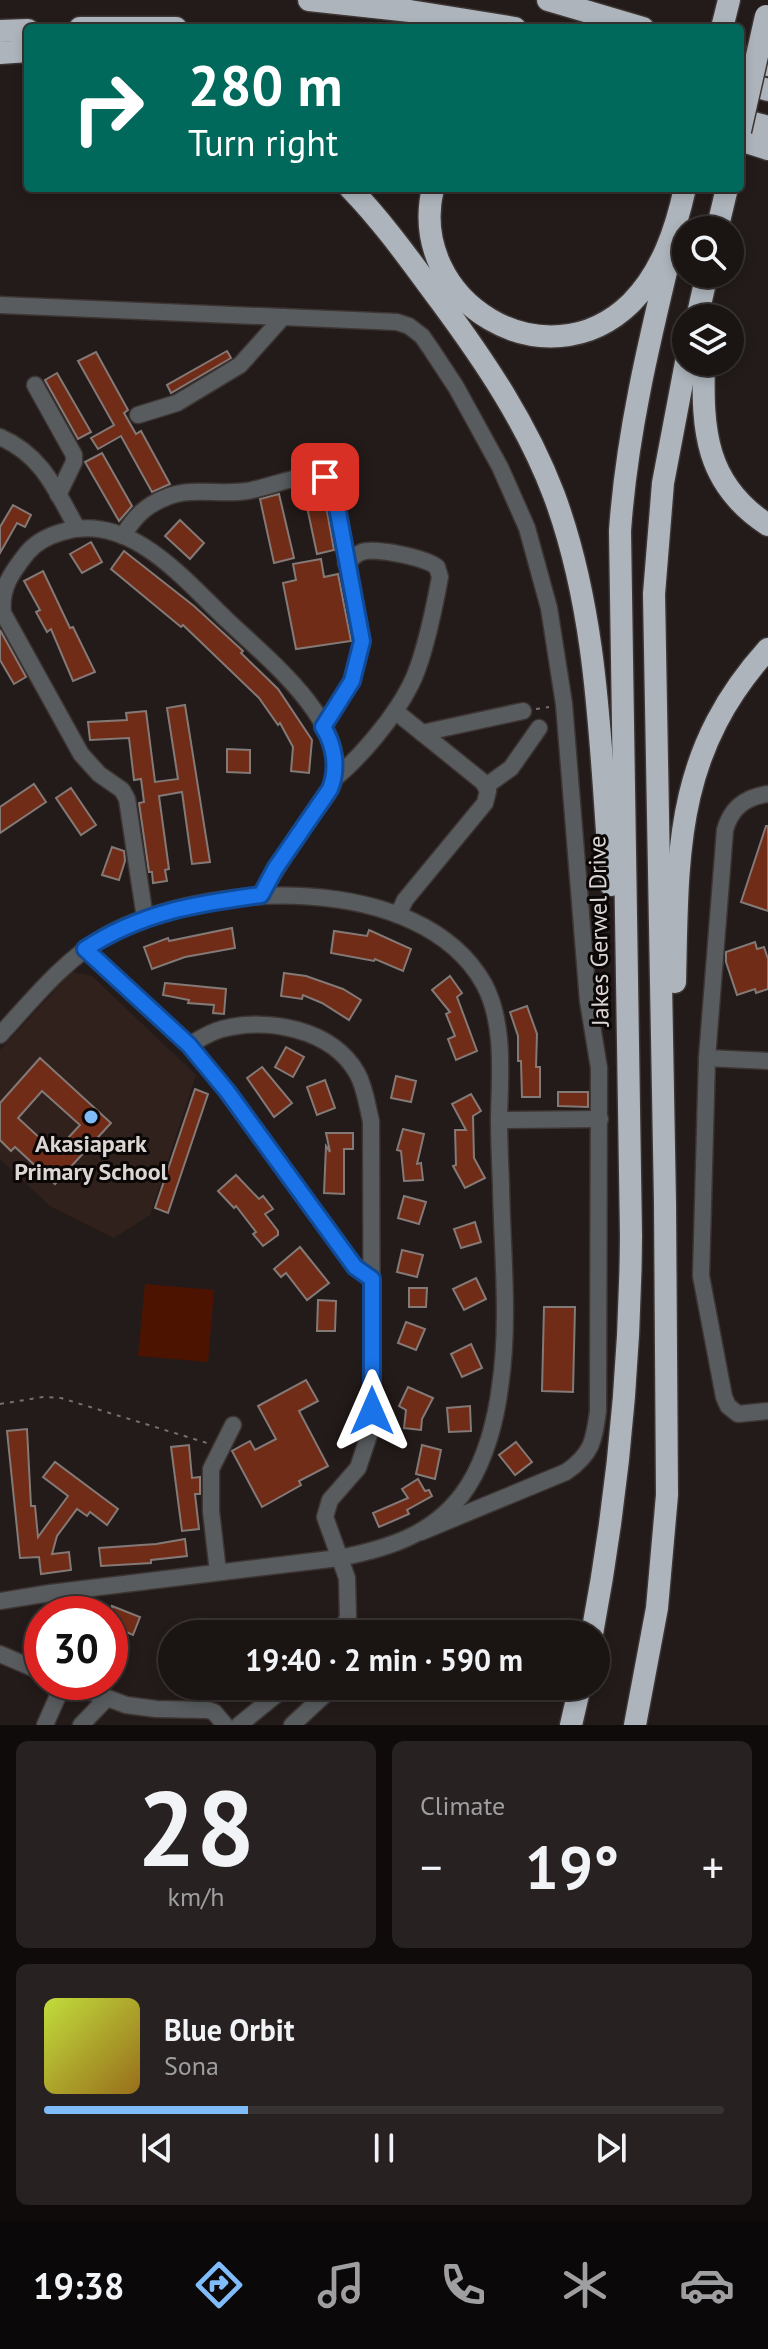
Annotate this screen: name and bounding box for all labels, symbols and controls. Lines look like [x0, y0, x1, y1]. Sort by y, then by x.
text: 280 m [188, 49, 343, 121]
icon: right [56, 56, 160, 160]
text: Turn right [188, 119, 338, 166]
map controls [672, 216, 744, 376]
button: search [672, 216, 744, 288]
button: layers [672, 304, 744, 376]
pin [291, 443, 359, 511]
icon: arrive [303, 455, 347, 499]
street label: Jakes Gerwel Drive [581, 835, 616, 1028]
marker: Akasiapark Primary School [82, 1108, 100, 1126]
place label: Akasiapark Primary School [14, 1128, 169, 1187]
position arrow [330, 1369, 414, 1453]
speed limit sign: 30 [24, 1596, 128, 1700]
text: 19:40 · 2 min · 590 m [245, 1640, 523, 1679]
text: 28 [137, 1760, 255, 1895]
text: Climate [420, 1789, 505, 1822]
text: 19° [525, 1828, 619, 1906]
text: − [420, 1838, 442, 1895]
text: + [702, 1838, 724, 1895]
text: km/h [168, 1880, 225, 1913]
text: Blue Orbit [164, 2010, 294, 2049]
text: Sona [164, 2049, 219, 2082]
icon: previous [135, 2126, 179, 2170]
icon: pause [362, 2126, 406, 2170]
icon: next [589, 2126, 633, 2170]
icon: directions [191, 2257, 247, 2313]
icon: music [313, 2257, 369, 2313]
icon: phone [435, 2257, 491, 2313]
icon: climate [557, 2257, 613, 2313]
icon: car [679, 2257, 735, 2313]
text: 19:38 [33, 2262, 124, 2309]

